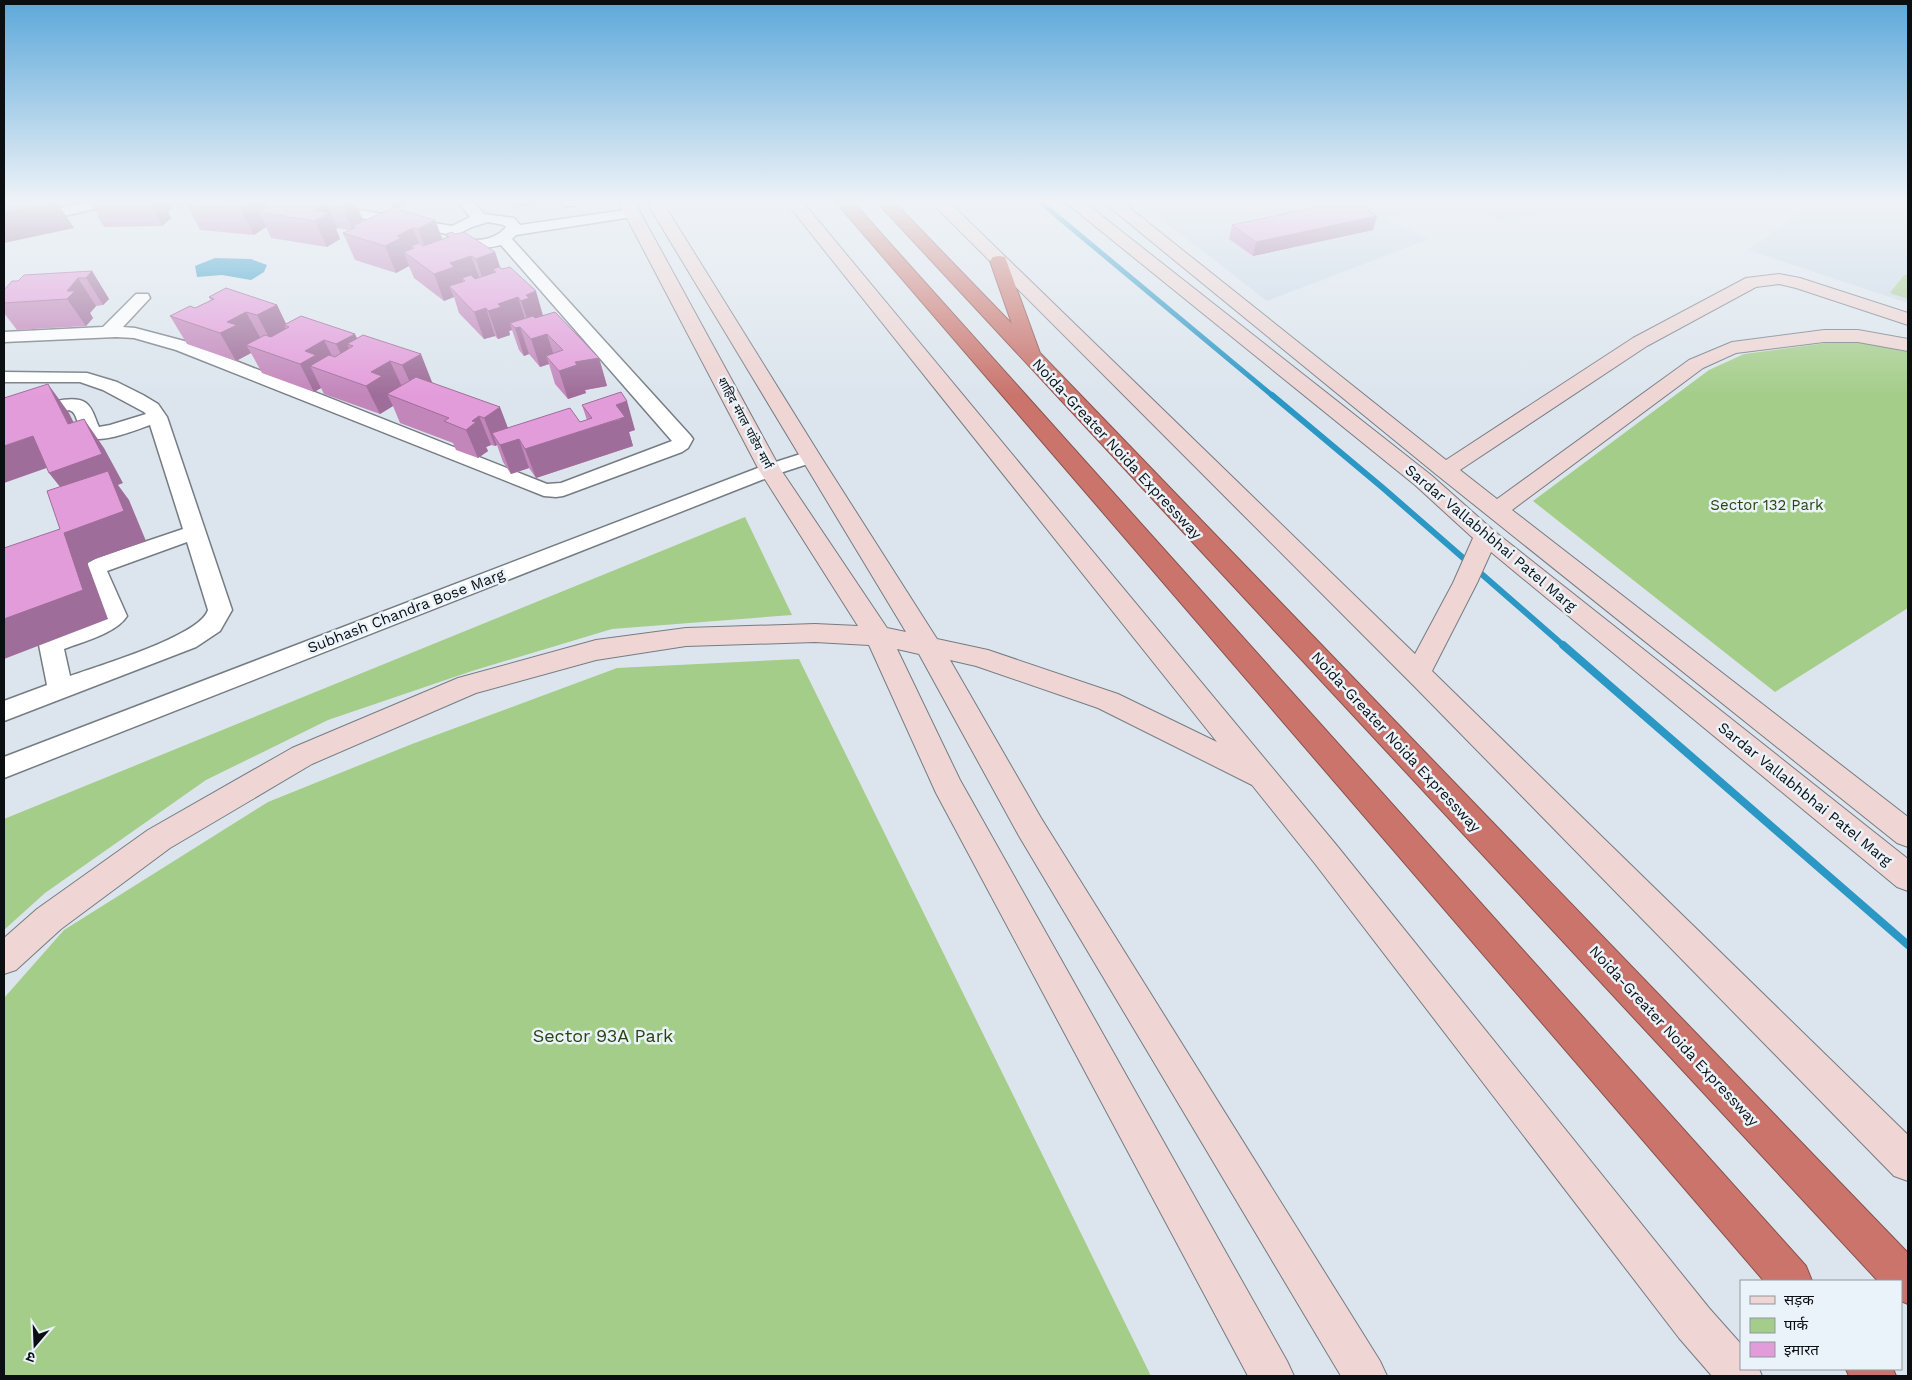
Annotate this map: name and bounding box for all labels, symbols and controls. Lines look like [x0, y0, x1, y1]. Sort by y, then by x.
street label: Noida-Greater Noida Expressway [1029, 355, 1206, 543]
street label: शाहिद मंगल पांडेय मार्ग [715, 374, 776, 472]
street label: Sardar Vallabhbhai Patel Marg [1402, 461, 1580, 615]
park label: Sector 132 Park [1710, 496, 1824, 514]
street label: Subhash Chandra Bose Marg [305, 565, 507, 657]
street label: Noida-Greater Noida Expressway [1308, 648, 1485, 836]
street label: Sardar Vallabhbhai Patel Marg [1714, 718, 1896, 870]
street label: Noida-Greater Noida Expressway [1586, 942, 1763, 1130]
park label: Sector 93A Park [533, 1025, 673, 1046]
legend [1740, 1280, 1902, 1370]
text: सड़क [1784, 1291, 1814, 1309]
text: पार्क [1784, 1316, 1808, 1334]
north arrow [10, 1320, 60, 1370]
text: इमारत [1784, 1341, 1819, 1359]
text: उ [24, 1348, 37, 1366]

